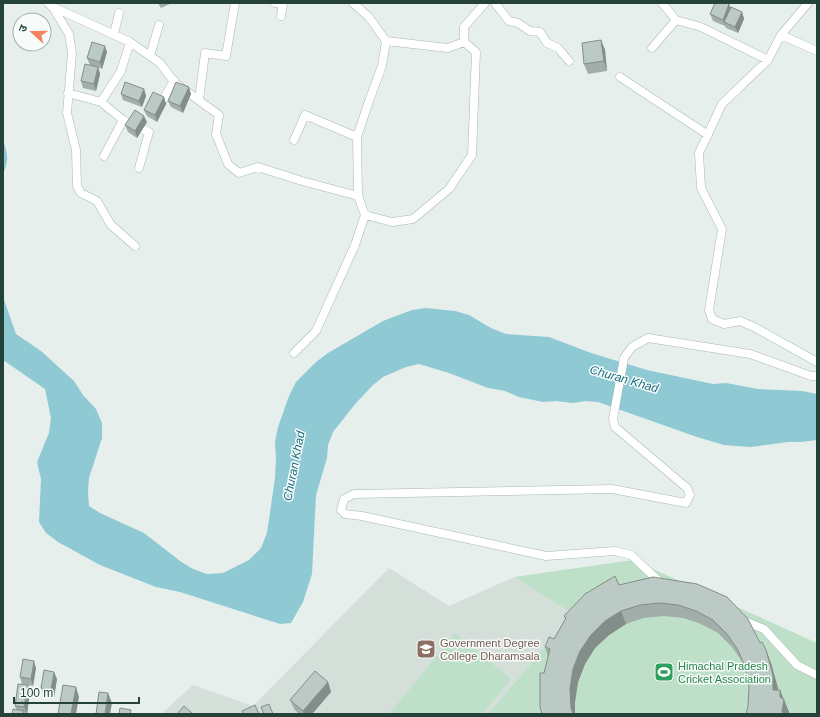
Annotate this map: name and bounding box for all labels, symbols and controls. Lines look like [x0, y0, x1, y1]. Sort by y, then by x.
north arrow [12, 12, 52, 52]
text: उ [16, 23, 30, 34]
water label: Churan Khad [588, 363, 660, 396]
water label: Churan Khad [280, 430, 308, 502]
place label: Government Degree College Dharamsala [440, 637, 541, 662]
school or university icon: Government Degree College Dharamsala [415, 638, 437, 660]
place label: Himachal Pradesh Cricket Association [678, 660, 771, 685]
sports icon: Himachal Pradesh Cricket Association [653, 661, 675, 683]
scale bar [14, 679, 139, 705]
text: 100 m [20, 686, 53, 700]

